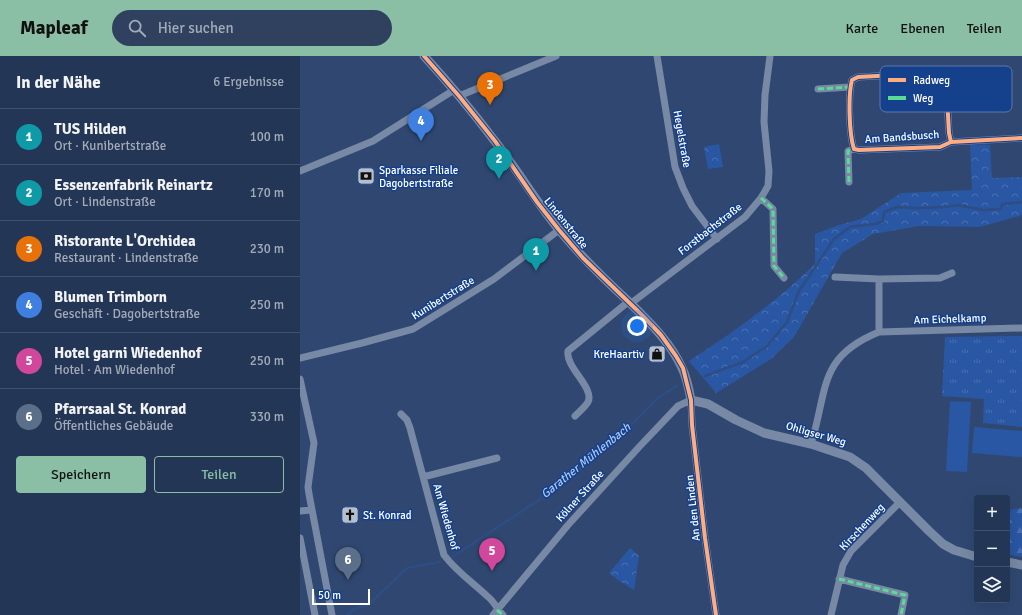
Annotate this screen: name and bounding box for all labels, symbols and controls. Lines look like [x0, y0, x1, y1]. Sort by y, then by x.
search box [112, 10, 392, 46]
text: Mapleaf [20, 16, 88, 40]
icon: search [126, 17, 148, 39]
text: Hier suchen [158, 19, 234, 37]
text: Karte [846, 20, 878, 37]
text: Ebenen [900, 20, 945, 37]
text: Teilen [967, 20, 1002, 37]
legend [880, 66, 1012, 112]
text: In der Nähe [16, 72, 101, 93]
pin: 3 [477, 72, 503, 105]
text: 6 Ergebnisse [213, 74, 284, 90]
text: Radweg [913, 74, 950, 87]
text: Weg [913, 92, 933, 105]
pin: 4 [408, 108, 434, 141]
street label: Hegelstraße [671, 109, 693, 169]
text: TUS Hilden [54, 120, 127, 138]
street label: Am Bandsbusch [864, 128, 940, 146]
text: 1 [25, 129, 33, 145]
text: 100 m [250, 129, 284, 145]
text: Ort · Kunibertstraße [54, 138, 166, 154]
pin: 2 [486, 146, 512, 179]
place label: Sparkasse Filiale Dagobertstraße [379, 164, 458, 190]
bank icon: Sparkasse Filiale Dagobertstraße [356, 166, 376, 186]
text: Essenzenfabrik Reinartz [54, 176, 213, 194]
text: 2 [25, 185, 33, 201]
text: 170 m [250, 185, 284, 201]
text: Ort · Lindenstraße [54, 194, 156, 210]
street label: Lindenstraße [541, 195, 591, 251]
street label: Forstbachstraße [676, 200, 744, 258]
text: Ristorante L'Orchidea [54, 232, 196, 250]
pin: 1 [523, 238, 549, 271]
text: 3 [25, 241, 33, 257]
text: 230 m [250, 241, 284, 257]
text: Restaurant · Lindenstraße [54, 250, 199, 266]
street label: Kunibertstraße [409, 274, 477, 322]
text: Blumen Trimborn [54, 288, 167, 306]
text: 4 [25, 297, 33, 313]
text: 250 m [250, 297, 284, 313]
text: Geschäft · Dagobertstraße [54, 306, 200, 322]
street label: Am Eichelkamp [913, 311, 987, 327]
your location [627, 316, 647, 336]
text: Hotel garni Wiedenhof [54, 344, 201, 362]
shop icon: KreHaartiv [647, 344, 667, 364]
place label: KreHaartiv [593, 348, 644, 361]
text: 5 [25, 353, 33, 369]
text: 250 m [250, 353, 284, 369]
text: Hotel · Am Wiedenhof [54, 362, 175, 378]
text: Pfarrsaal St. Konrad [54, 400, 186, 418]
text: 6 [25, 409, 33, 425]
text: 330 m [250, 409, 284, 425]
text: Öffentliches Gebäude [54, 418, 173, 434]
street label: Ohligser Weg [784, 419, 848, 449]
water label: Garather Mühlenbach [538, 420, 634, 502]
button: Speichern [16, 456, 146, 493]
button: Teilen [154, 456, 284, 493]
street label: Kölner Straße [553, 467, 607, 525]
street label: An den Linden [683, 474, 703, 542]
street label: Am Wiedenhof [430, 482, 462, 553]
map controls [974, 495, 1010, 603]
button: + [974, 495, 1010, 531]
street label: Kirschenweg [837, 500, 887, 553]
church icon: St. Konrad [340, 505, 360, 525]
place label: St. Konrad [363, 509, 412, 522]
button: − [974, 531, 1010, 567]
pin: 5 [479, 538, 505, 571]
pin: 6 [335, 547, 361, 580]
button: layers [974, 567, 1010, 603]
scale bar [312, 587, 370, 606]
text: 50 m [318, 589, 341, 602]

